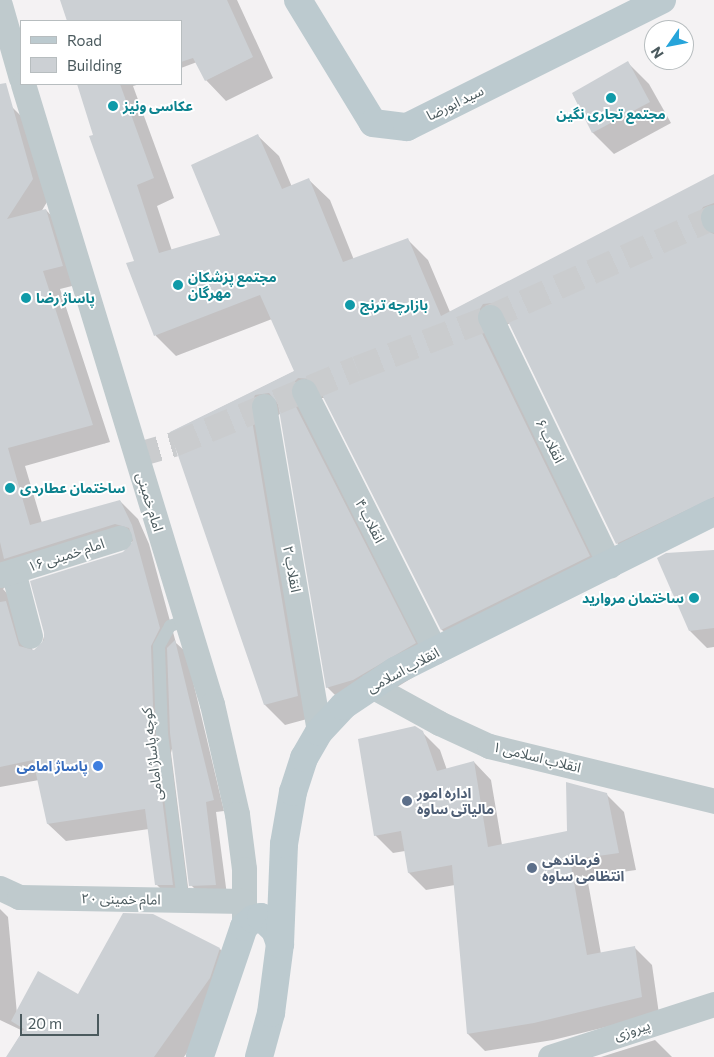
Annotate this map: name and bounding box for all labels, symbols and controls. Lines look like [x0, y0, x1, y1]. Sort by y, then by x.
legend [20, 20, 182, 85]
north arrow [644, 20, 694, 70]
text: Road [67, 31, 102, 49]
text: N [647, 44, 667, 62]
text: Building [67, 56, 122, 74]
street label: سید ابورضا [424, 82, 486, 124]
marker: مجتمع تجاری نگین [605, 92, 617, 104]
place label: عکاسی ونیز [123, 98, 193, 114]
marker: عکاسی ونیز [107, 100, 119, 112]
place label: مجتمع تجاری نگین [556, 106, 666, 122]
place label: مجتمع پزشكان مهرگان [188, 269, 277, 302]
marker: مجتمع پزشكان مهرگان [172, 279, 184, 291]
place label: پاساژ رضا [36, 290, 95, 306]
marker: پاساژ رضا [20, 292, 32, 304]
place label: بازارچه ترنج [360, 297, 428, 313]
marker: بازارچه ترنج [344, 299, 356, 311]
street label: انقلاب ۶ [532, 416, 568, 466]
street label: امام خمینی [133, 470, 167, 534]
place label: ساختمان عطاردی [20, 480, 125, 496]
marker: ساختمان عطاردی [4, 482, 16, 494]
street label: انقلاب ۴ [352, 496, 388, 546]
street label: امام خمینی ۱۶ [26, 535, 106, 575]
street label: انقلاب ۲ [280, 544, 304, 594]
place label: ساختمان مروارید [582, 590, 684, 606]
marker: ساختمان مروارید [688, 592, 700, 604]
street label: انقلاب اسلامی [364, 644, 442, 696]
street label: کوچه پاساژ امامی [138, 707, 166, 801]
street label: انقلاب اسلامی ۱ [491, 738, 583, 776]
place label: پاساژ امامی [17, 758, 88, 774]
marker: پاساژ امامی [92, 760, 104, 772]
place label: اداره امور مالیاتی ساوه [417, 785, 494, 818]
marker: اداره امور مالیاتی ساوه [401, 795, 413, 807]
place label: فرماندهی انتظامی ساوه [542, 852, 624, 884]
marker: فرماندهی انتظامی ساوه [526, 862, 538, 874]
street label: امام خمینی ۲۰ [81, 890, 161, 908]
scale bar [22, 1004, 101, 1036]
text: 20 m [28, 1014, 62, 1032]
street label: پیروزی [612, 1016, 652, 1044]

